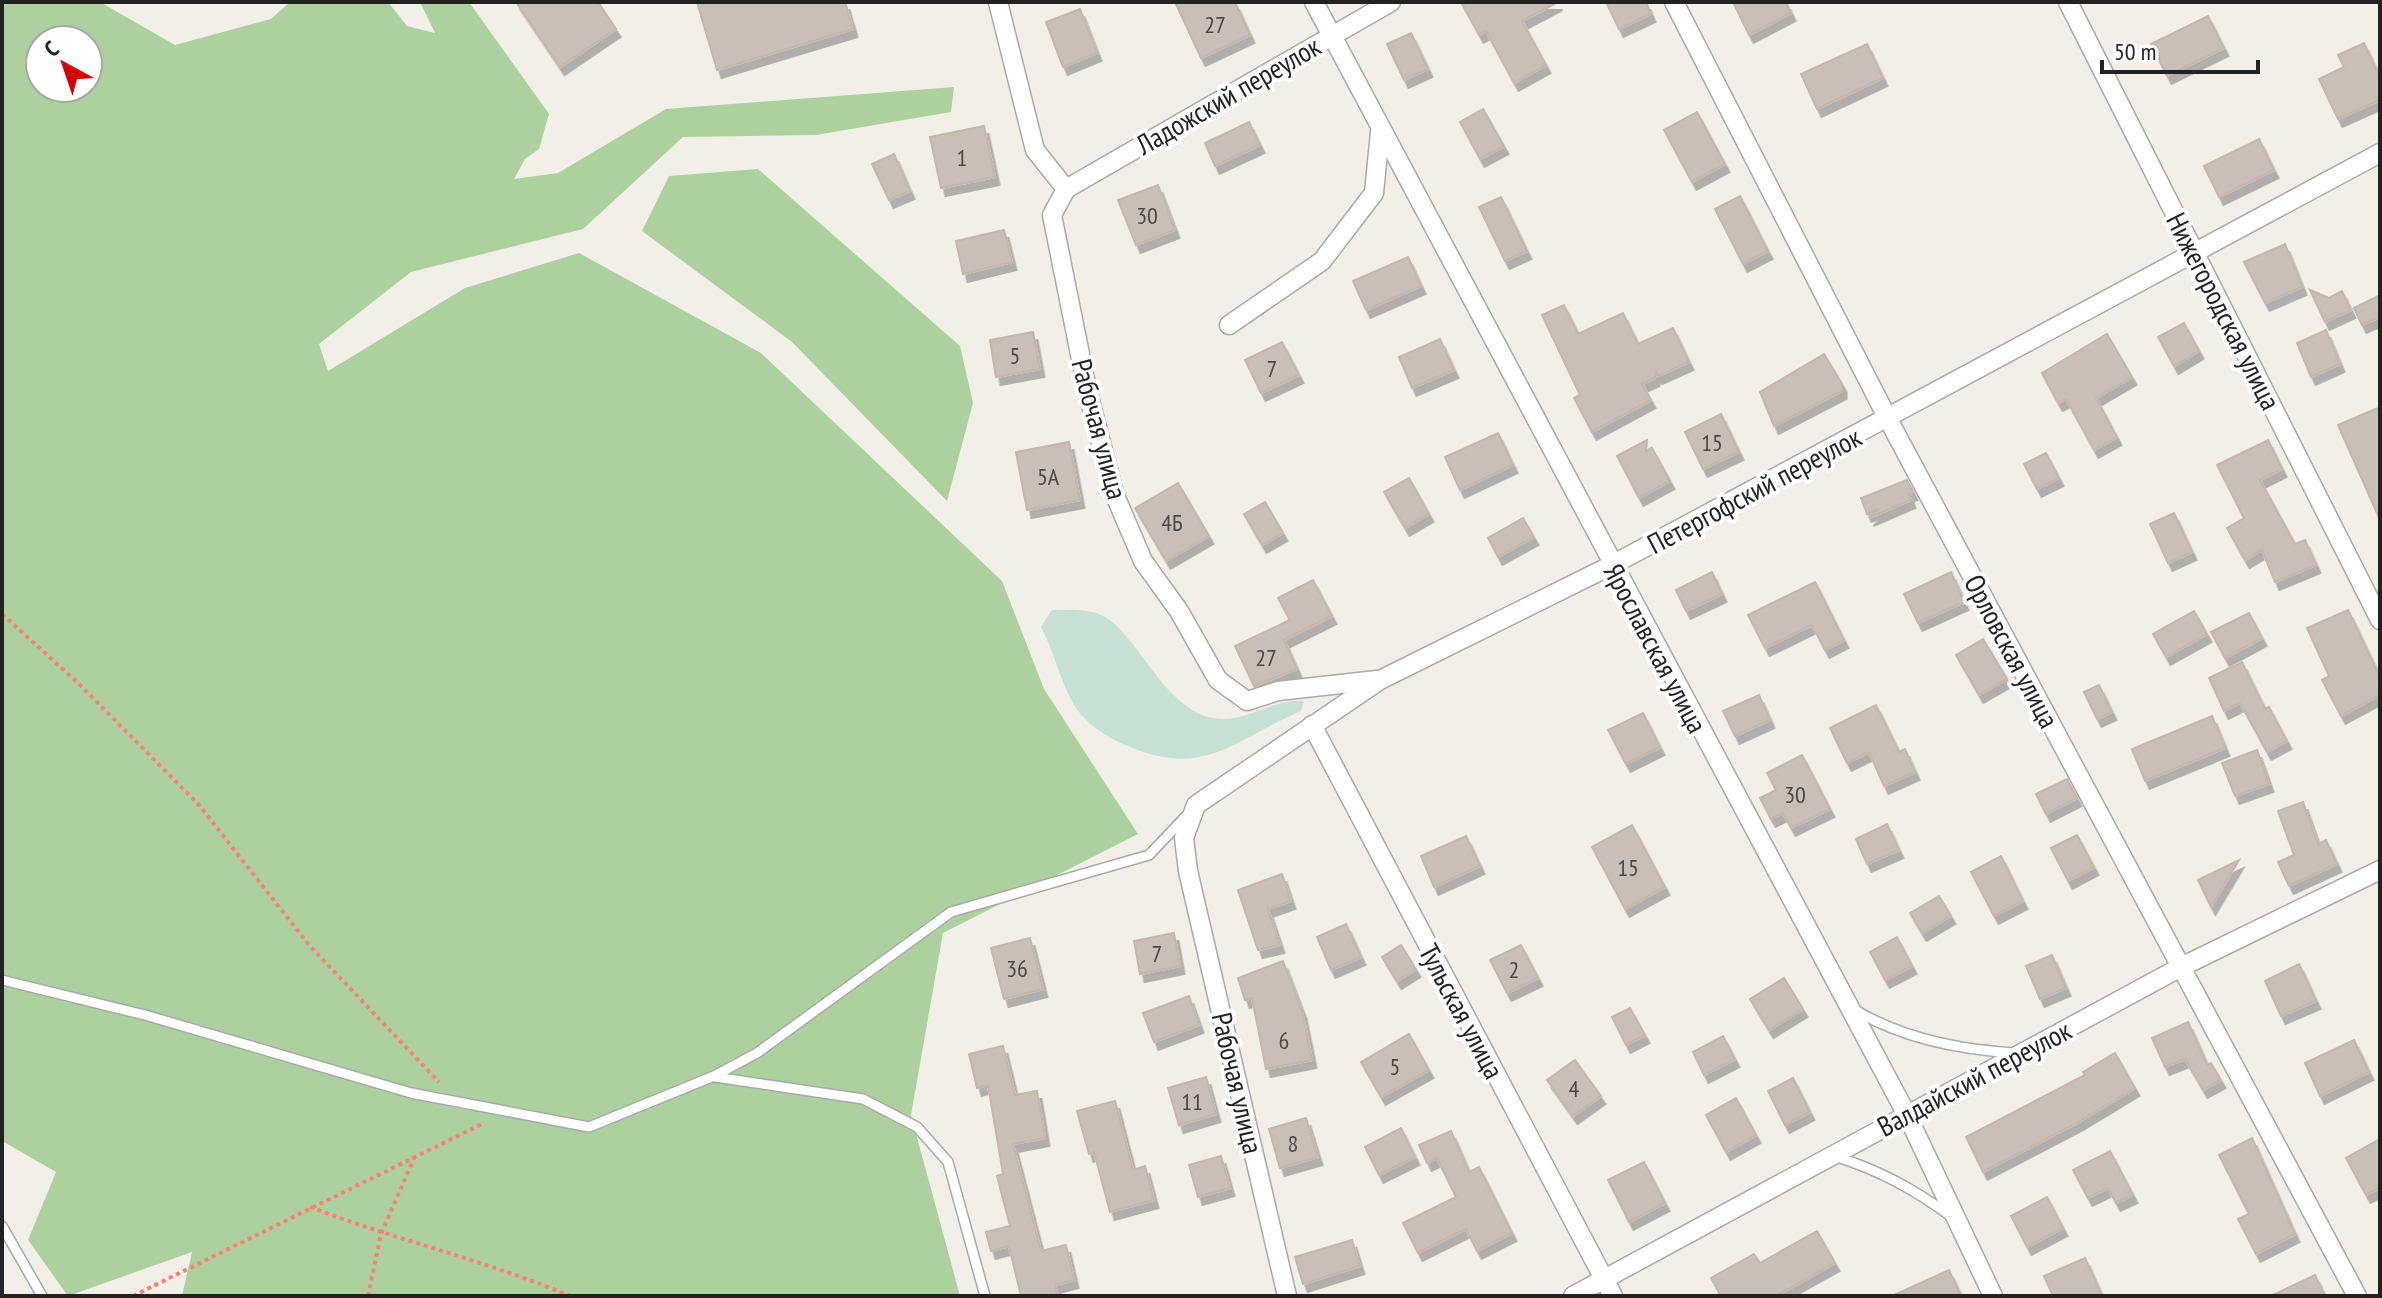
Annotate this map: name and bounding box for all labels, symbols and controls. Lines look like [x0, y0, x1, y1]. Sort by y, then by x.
house number: 27 [1204, 9, 1226, 40]
north arrow [24, 24, 104, 104]
scale bar [2102, 24, 2258, 74]
street label: Ладожский переулок [1128, 27, 1327, 163]
text: С [38, 35, 64, 63]
text: 50 m [2114, 36, 2156, 67]
house number: 1 [957, 142, 967, 173]
house number: 30 [1136, 200, 1158, 231]
street label: Нижегородская улица [2158, 206, 2290, 416]
house number: 5 [1010, 340, 1020, 371]
house number: 7 [1267, 353, 1277, 384]
street label: Рабочая улица [1064, 355, 1136, 503]
street label: Петергофский переулок [1641, 418, 1867, 562]
house number: 15 [1701, 427, 1723, 458]
house number: 5А [1037, 461, 1060, 492]
house number: 4Б [1161, 507, 1183, 538]
street label: Ярославская улица [1596, 557, 1716, 739]
street label: Орловская улица [1956, 568, 2068, 734]
house number: 27 [1255, 642, 1277, 673]
house number: 30 [1784, 779, 1806, 810]
house number: 15 [1617, 852, 1639, 883]
street label: Тульская улица [1411, 937, 1513, 1085]
house number: 7 [1152, 938, 1162, 969]
house number: 36 [1006, 953, 1028, 984]
house number: 2 [1509, 954, 1519, 985]
street label: Рабочая улица [1204, 1009, 1272, 1157]
street label: Валдайский переулок [1871, 1011, 2077, 1145]
house number: 6 [1279, 1025, 1289, 1056]
house number: 5 [1390, 1051, 1400, 1082]
house number: 4 [1569, 1073, 1580, 1104]
house number: 11 [1181, 1086, 1203, 1117]
house number: 8 [1288, 1128, 1298, 1159]

